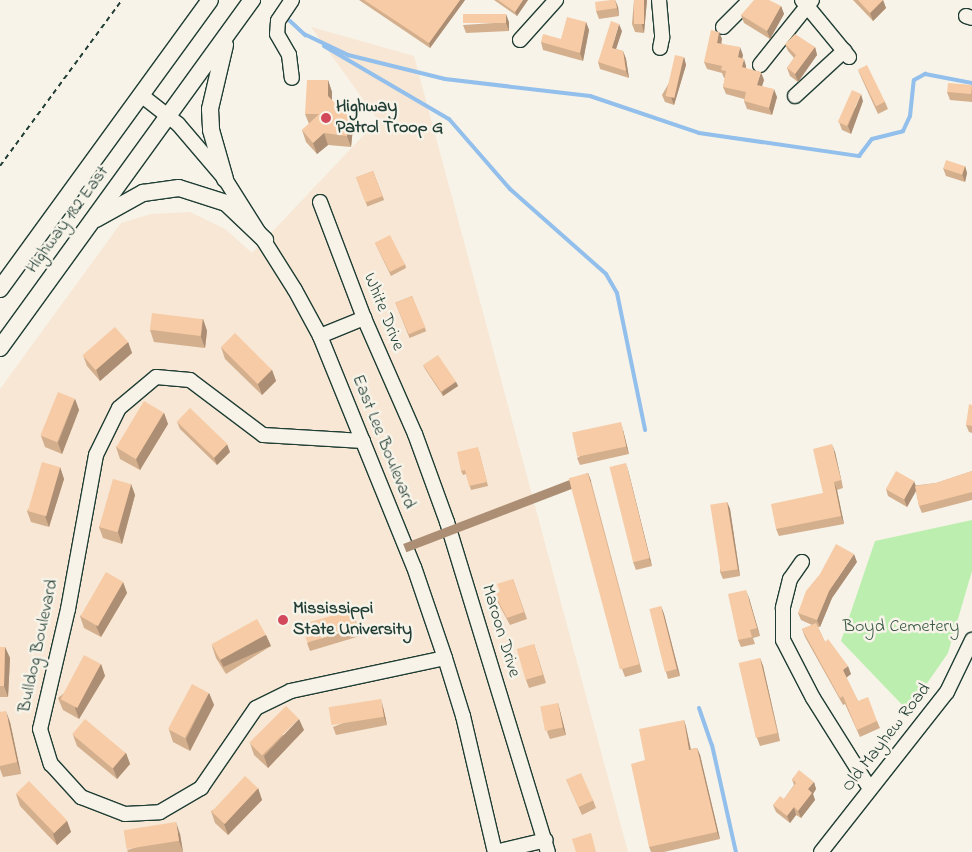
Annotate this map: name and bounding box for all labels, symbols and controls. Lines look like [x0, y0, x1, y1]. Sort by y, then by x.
place label: Highway Patrol Troop G [336, 97, 443, 140]
marker: Highway Patrol Troop G [320, 112, 332, 124]
street label: Highway 182 East [22, 162, 114, 278]
street label: White Drive [358, 270, 408, 354]
street label: East Lee Boulevard [346, 372, 420, 512]
street label: Bulldog Boulevard [14, 577, 64, 715]
street label: Maroon Drive [476, 582, 524, 680]
place label: Mississippi State University [293, 599, 412, 642]
marker: Mississippi State University [277, 614, 289, 626]
park label: Boyd Cemetery [843, 616, 959, 638]
street label: Old Mayhew Road [838, 679, 936, 797]

